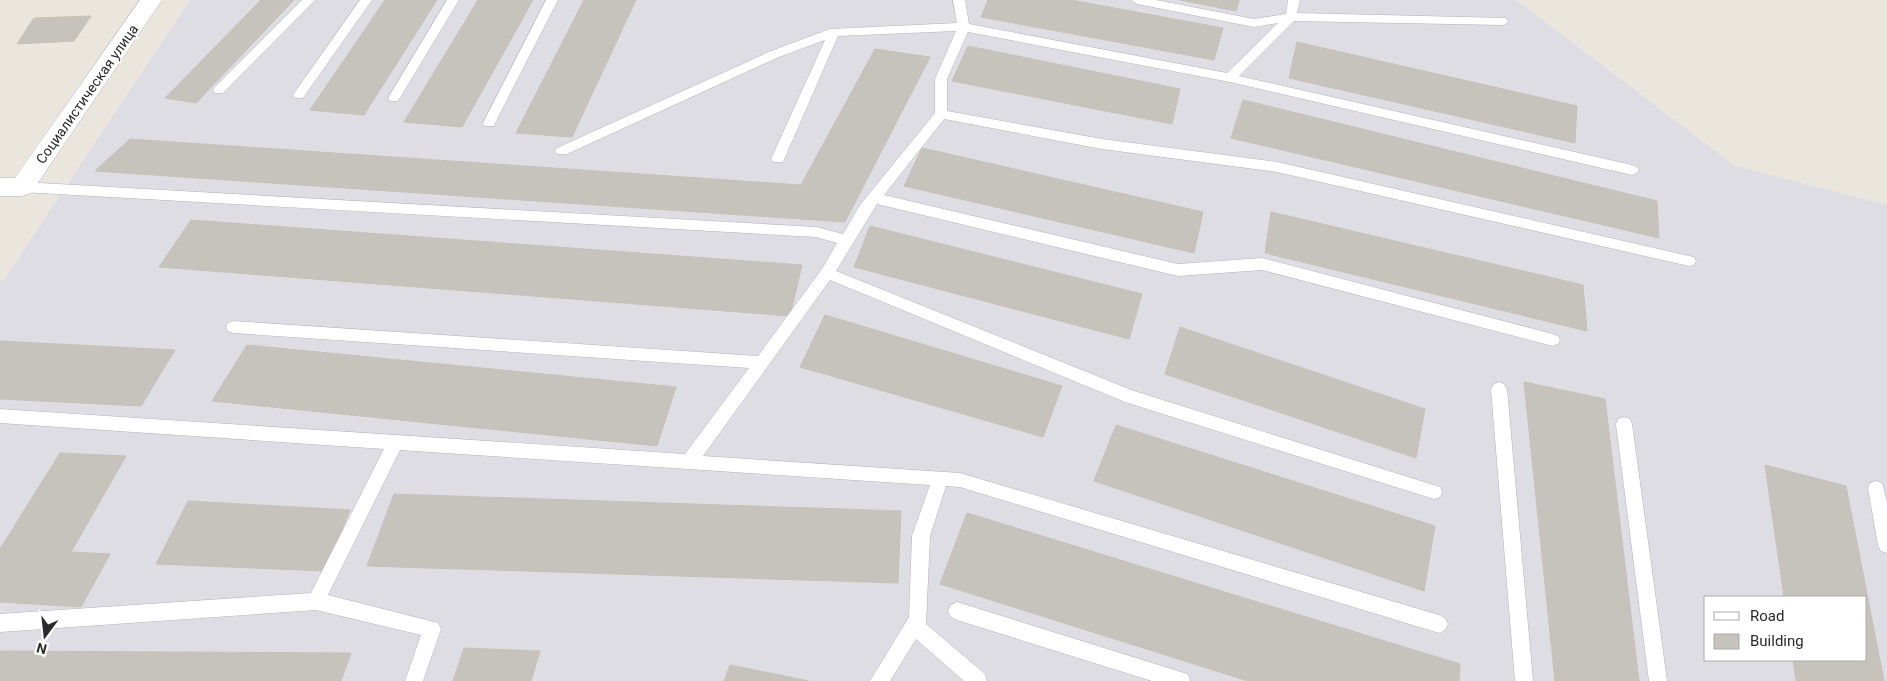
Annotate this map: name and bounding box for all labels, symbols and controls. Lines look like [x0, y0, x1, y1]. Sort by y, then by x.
street label: Социалистическая улица [33, 21, 141, 167]
legend [1704, 596, 1867, 661]
text: Road [1750, 607, 1784, 625]
north arrow [20, 611, 70, 661]
text: Building [1750, 632, 1804, 650]
text: N [35, 640, 48, 658]

